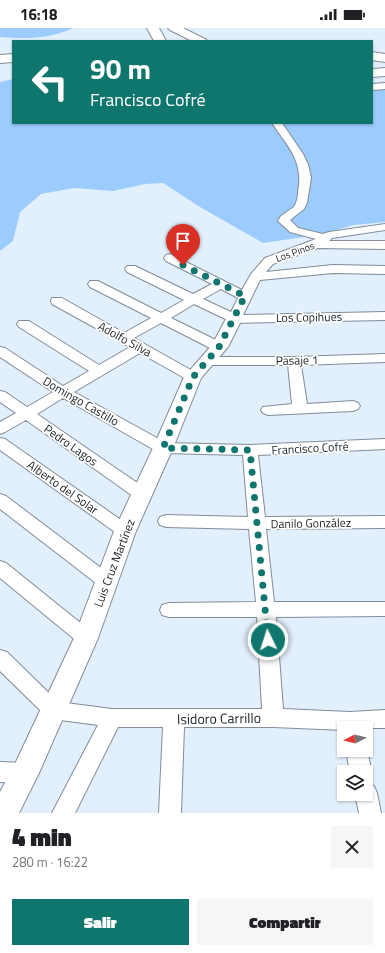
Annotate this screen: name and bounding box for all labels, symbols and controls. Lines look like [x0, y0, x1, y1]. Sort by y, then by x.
text: 16:18 [20, 3, 57, 26]
text: 90 m [90, 47, 151, 90]
icon: left [24, 56, 76, 108]
text: Francisco Cofré [90, 86, 206, 113]
pin [166, 224, 200, 265]
icon: arrive [172, 230, 194, 252]
street label: Los Pinos [274, 238, 317, 266]
street label: Los Copihues [276, 307, 343, 327]
street label: Adolfo Silva [95, 316, 155, 362]
street label: Pasaje 1 [275, 350, 319, 370]
street label: Domingo Castillo [39, 371, 123, 431]
street label: Pedro Lagos [40, 419, 102, 471]
street label: Francisco Cofré [271, 436, 349, 460]
street label: Alberto del Solar [23, 455, 103, 519]
street label: Danilo González [271, 513, 351, 533]
street label: Luis Cruz Martínez [88, 516, 140, 610]
position arrow [247, 619, 289, 661]
street label: Isidoro Carrillo [177, 707, 261, 729]
north arrow [337, 721, 373, 757]
map controls [337, 721, 373, 801]
button: layers [337, 765, 373, 801]
text: 4 min [12, 819, 72, 855]
button: close [331, 826, 373, 868]
text: 280 m · 16:22 [12, 852, 88, 872]
button: Salir [12, 899, 189, 945]
button: Compartir [197, 899, 373, 945]

